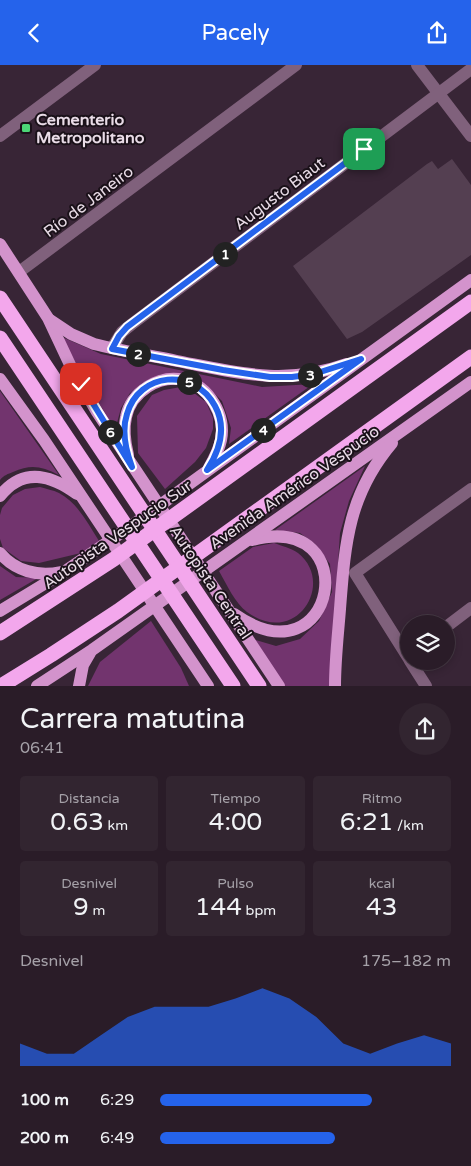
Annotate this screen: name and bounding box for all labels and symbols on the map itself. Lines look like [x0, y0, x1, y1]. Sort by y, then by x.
place label: Cementerio Metropolitano [36, 110, 145, 148]
marker: Cementerio Metropolitano [20, 122, 32, 134]
pin [343, 128, 385, 170]
street label: Augusto Biaut [230, 153, 329, 234]
street label: Río de Janeiro [40, 161, 138, 242]
pin: 1 [212, 241, 238, 267]
pin: 2 [126, 341, 150, 367]
pin [60, 363, 102, 405]
pin: 3 [298, 363, 322, 387]
pin: 5 [176, 369, 202, 395]
pin: 4 [250, 417, 276, 443]
pin: 6 [98, 419, 122, 445]
street label: Avenida Américo Vespucio [206, 421, 383, 554]
street label: Autopista Vespucio Sur [39, 475, 196, 594]
street label: Autopista Central [165, 522, 256, 643]

